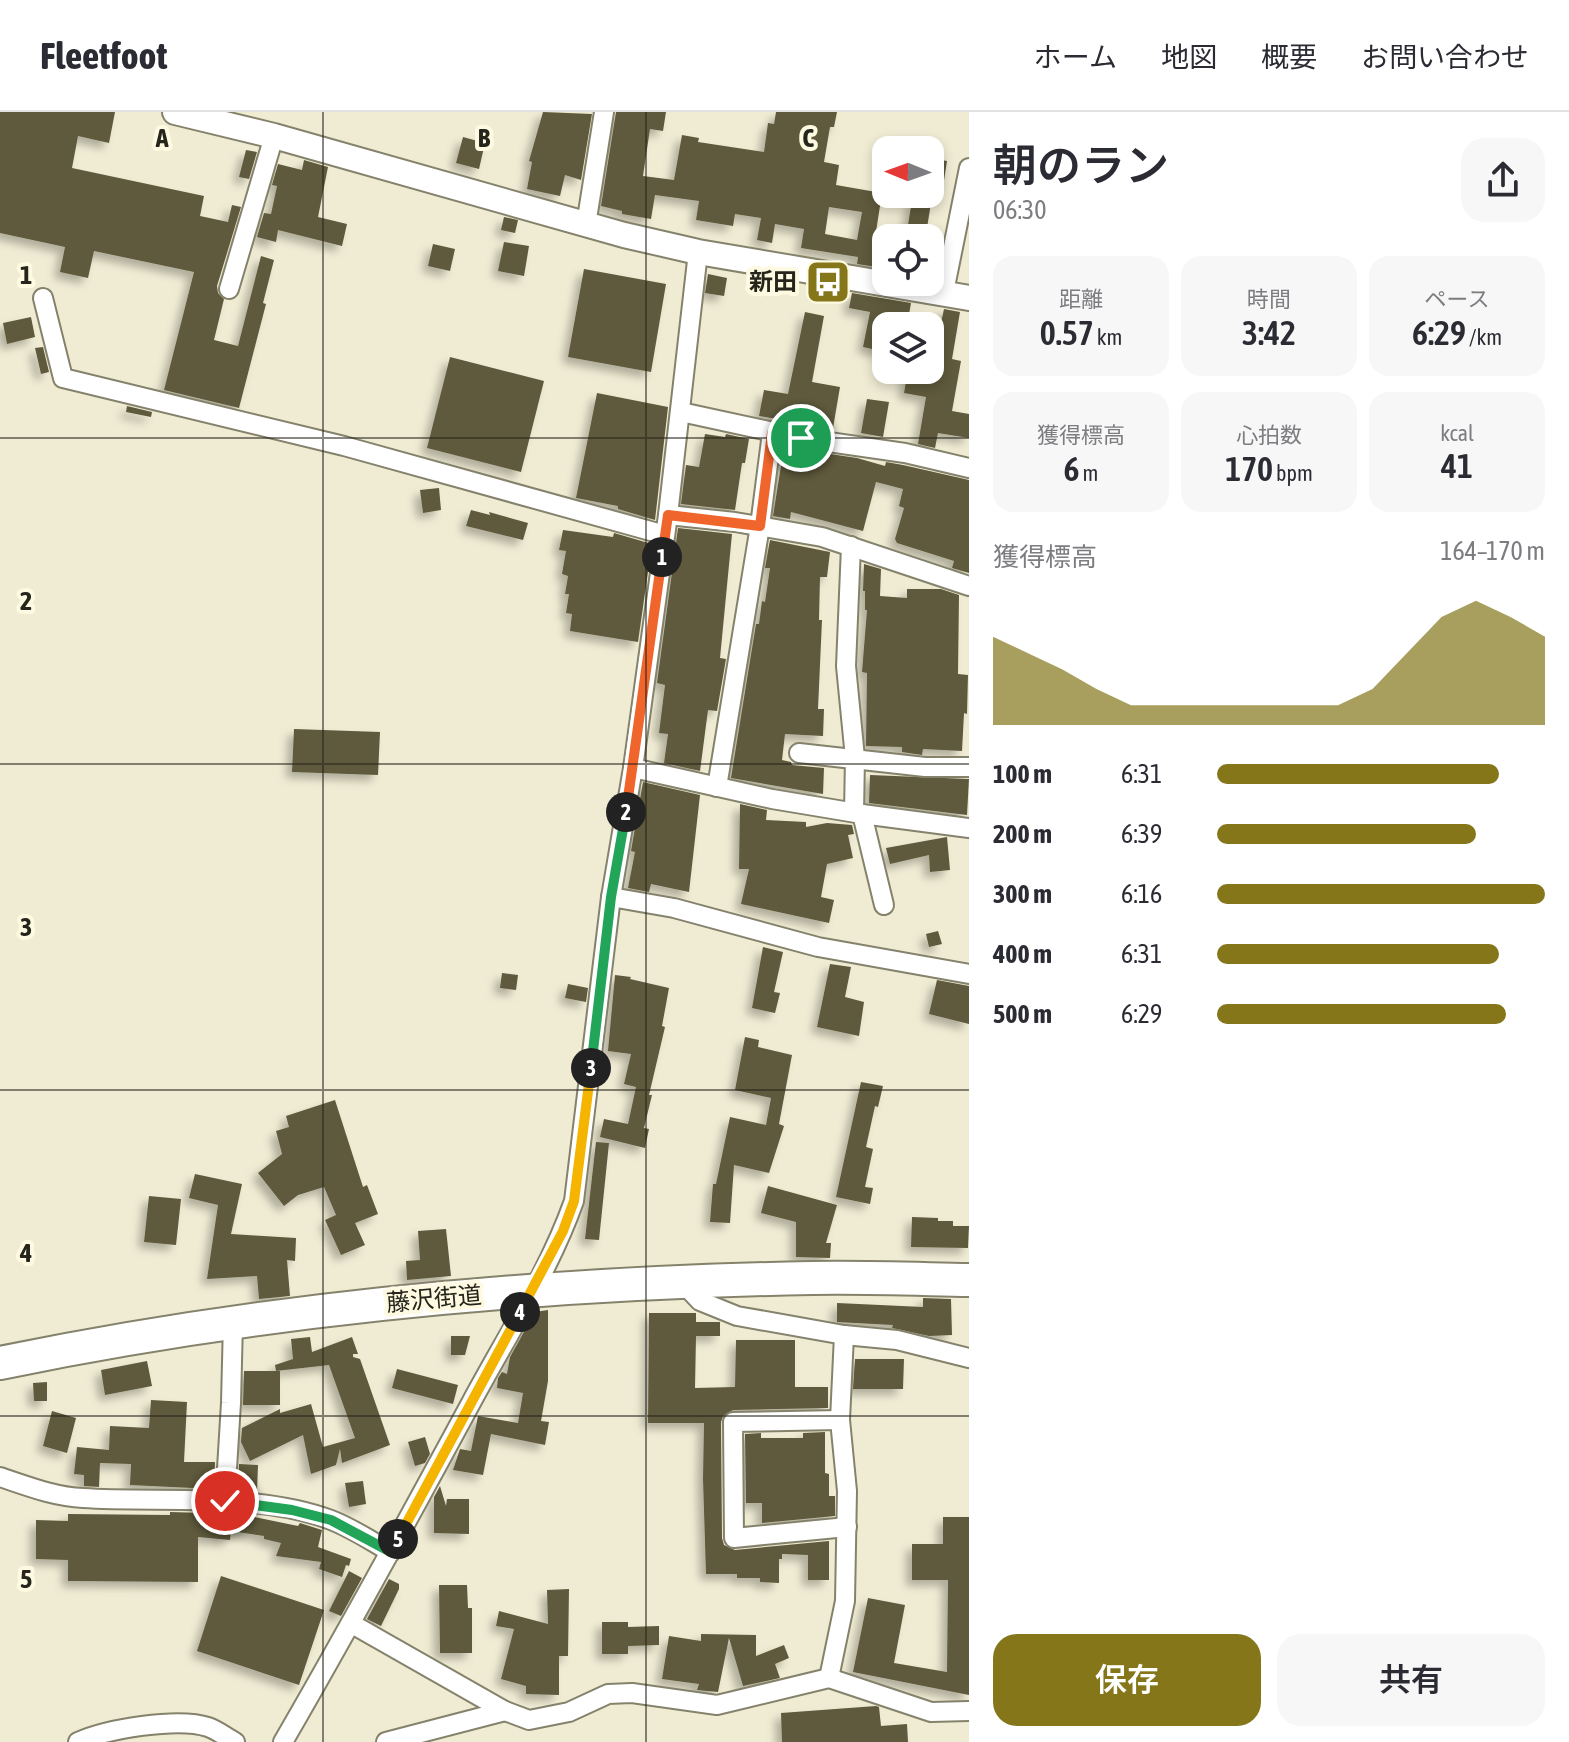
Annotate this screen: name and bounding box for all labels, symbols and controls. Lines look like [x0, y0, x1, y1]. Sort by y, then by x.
text: Fleetfoot [40, 34, 167, 77]
text: ホーム [1034, 41, 1117, 73]
text: 地図 [1161, 41, 1217, 73]
text: 概要 [1261, 41, 1317, 73]
text: お問い合わせ [1361, 41, 1529, 73]
text: A [155, 123, 169, 153]
text: B [478, 123, 491, 153]
text: C [802, 123, 814, 153]
north arrow [872, 136, 944, 208]
map controls [872, 136, 944, 384]
button: share [1461, 138, 1545, 222]
text: 朝のラン [993, 140, 1169, 190]
text: 06:30 [993, 195, 1047, 225]
button: locate [872, 224, 944, 296]
bus stop icon: 新田 [804, 258, 852, 306]
text: 1 [20, 260, 32, 290]
place label: 新田 [749, 268, 797, 295]
text: 距離 [1059, 286, 1103, 312]
text: 時間 [1247, 286, 1291, 312]
text: ペース [1425, 286, 1489, 312]
button: layers [872, 312, 944, 384]
text: 0.57 [1040, 313, 1094, 352]
text: 3:42 [1242, 313, 1296, 352]
text: 6:29 [1412, 313, 1466, 352]
text: km [1094, 324, 1122, 350]
text: /km [1466, 324, 1502, 350]
pin [767, 404, 835, 472]
icon: arrive [779, 416, 823, 460]
text: kcal [1440, 420, 1474, 446]
text: 獲得標高 [1037, 422, 1125, 448]
text: 心拍数 [1236, 422, 1302, 448]
text: 41 [1441, 446, 1473, 485]
text: 6 [1064, 449, 1080, 488]
text: 170 [1225, 449, 1273, 488]
text: m [1080, 460, 1098, 486]
text: bpm [1273, 460, 1313, 486]
text: 164–170 m [1440, 536, 1545, 566]
pin: 1 [642, 537, 682, 577]
text: 獲得標高 [993, 542, 1097, 572]
text: 1 [657, 544, 667, 570]
text: 2 [20, 586, 32, 616]
text: 100 m [993, 759, 1052, 789]
text: 6:31 [1121, 759, 1162, 789]
pin: 2 [606, 792, 646, 832]
text: 2 [621, 799, 631, 825]
text: 200 m [993, 819, 1052, 849]
text: 6:39 [1121, 819, 1162, 849]
text: 300 m [993, 879, 1052, 909]
text: 6:16 [1121, 879, 1162, 909]
text: 3 [20, 912, 32, 942]
text: 400 m [993, 939, 1052, 969]
text: 6:31 [1121, 939, 1162, 969]
text: 500 m [993, 999, 1052, 1029]
text: 6:29 [1121, 999, 1162, 1029]
pin: 3 [571, 1048, 611, 1088]
text: 3 [586, 1055, 596, 1081]
text: 4 [19, 1238, 32, 1268]
street label: 藤沢街道 [385, 1281, 483, 1316]
pin: 4 [500, 1292, 540, 1332]
text: 4 [515, 1299, 525, 1325]
pin [191, 1467, 259, 1535]
icon: check [203, 1479, 247, 1523]
pin: 5 [378, 1519, 418, 1559]
text: 5 [393, 1526, 403, 1552]
text: 5 [20, 1564, 32, 1594]
button: 保存 [993, 1634, 1261, 1726]
button: 共有 [1277, 1634, 1545, 1726]

